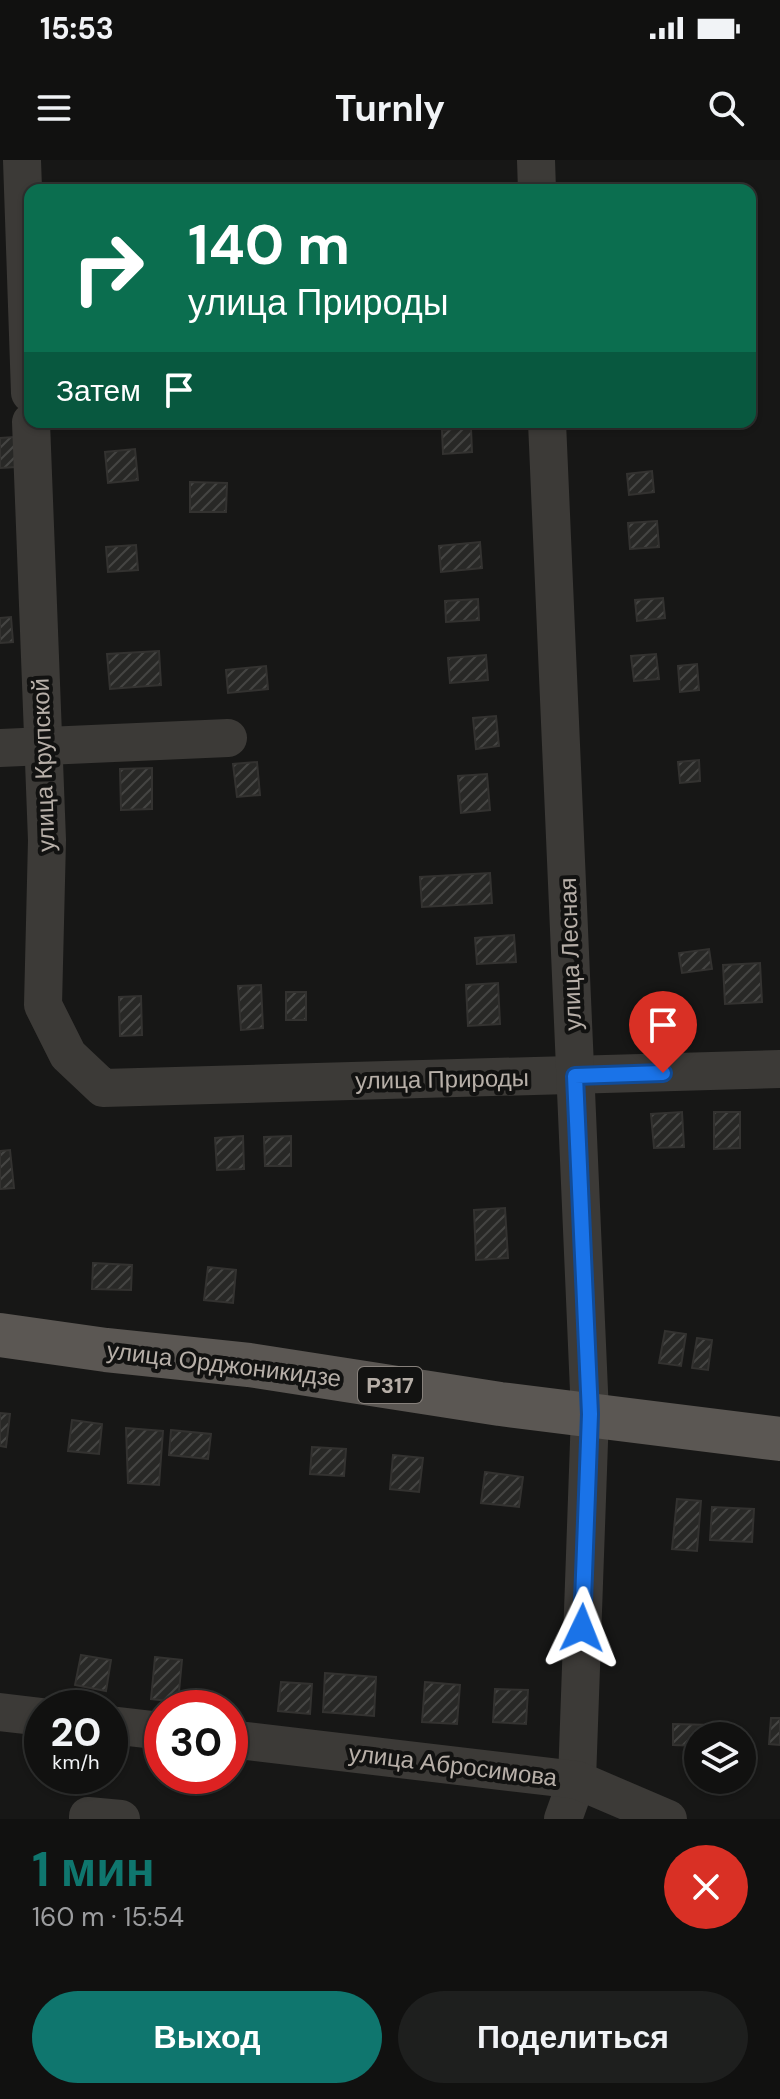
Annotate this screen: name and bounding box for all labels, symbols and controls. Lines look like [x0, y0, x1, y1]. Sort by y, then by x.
text: 15:53 [40, 9, 114, 48]
text: Turnly [335, 85, 445, 132]
icon: menu [32, 86, 76, 130]
icon: search [704, 86, 748, 130]
text: 140 m [188, 208, 350, 281]
icon: right [56, 216, 160, 320]
text: улица Природы [188, 279, 449, 326]
icon: arrive [157, 368, 201, 412]
text: Затем [56, 371, 141, 410]
street label: улица Крупской [24, 678, 62, 852]
street label: улица Лесная [552, 877, 588, 1031]
pin [629, 991, 697, 1073]
icon: arrive [641, 1003, 685, 1047]
street label: улица Природы [355, 1062, 529, 1096]
street label: улица Орджоникидзе [105, 1334, 343, 1394]
road number: Р317 [358, 1367, 422, 1403]
position arrow [540, 1586, 624, 1670]
speed limit sign: 30 [144, 1690, 248, 1794]
text: 20 [50, 1706, 102, 1758]
map controls [684, 1722, 756, 1794]
button: layers [684, 1722, 756, 1794]
street label: улица Абросимова [347, 1737, 560, 1793]
text: km/h [52, 1749, 100, 1775]
text: 1 мин [32, 1838, 155, 1901]
button: close [664, 1845, 748, 1929]
text: 160 m · 15:54 [32, 1900, 184, 1934]
button: Выход [32, 1991, 382, 2083]
button: Поделиться [398, 1991, 748, 2083]

